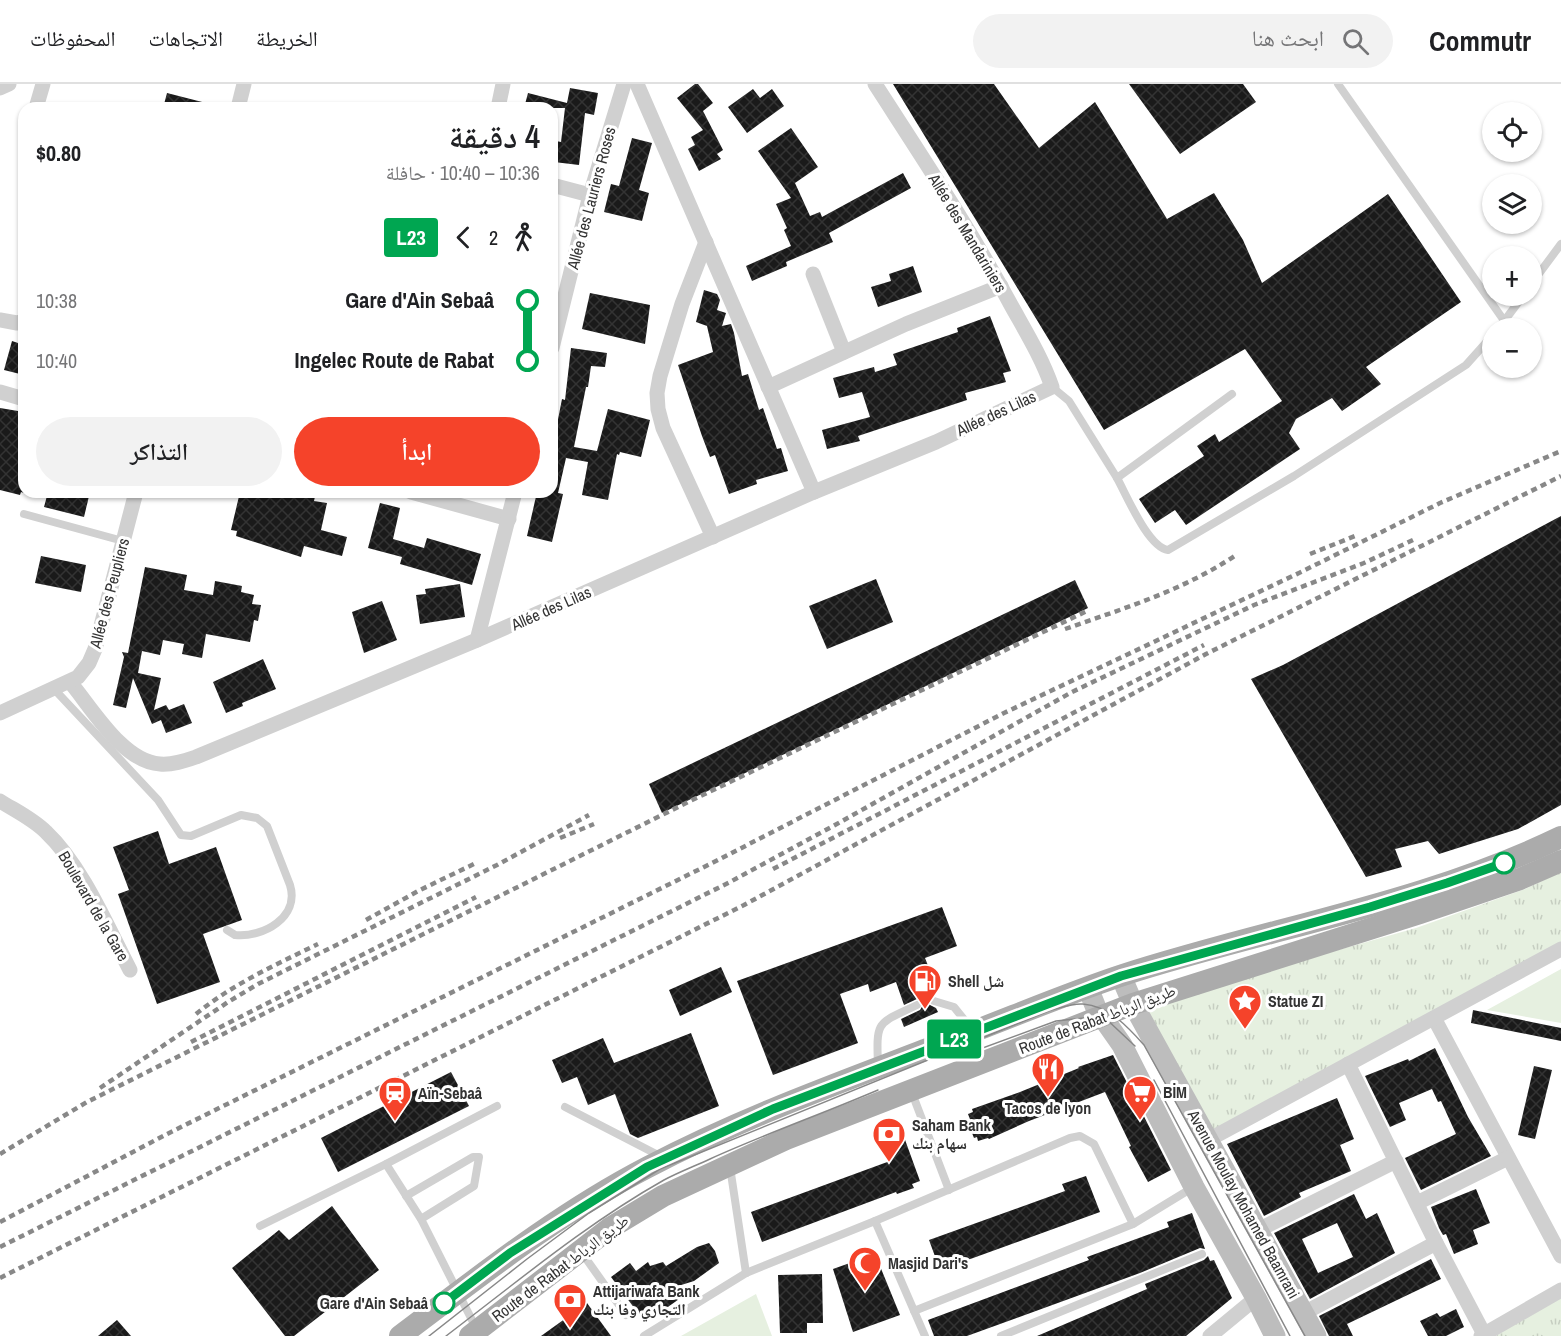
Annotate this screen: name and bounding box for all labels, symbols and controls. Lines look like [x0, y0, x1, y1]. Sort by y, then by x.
search box [973, 14, 1393, 68]
text: Commutr [1429, 22, 1531, 60]
text: ابحث هنا [1252, 23, 1324, 53]
text: المحفوظات [30, 24, 115, 53]
text: الاتجاهات [148, 24, 223, 53]
text: الخريطة [256, 24, 318, 53]
icon: search [1339, 25, 1372, 58]
map controls [1482, 102, 1542, 378]
button: locate [1482, 102, 1542, 162]
text: 4 دقيقة [449, 114, 540, 158]
street label: Allée des Lauriers Roses [561, 124, 621, 273]
text: $0.80 [36, 138, 81, 168]
text: 10:36 – 10:40 · حافلة [386, 159, 540, 186]
street label: Allée des Mandariniers [923, 169, 1012, 296]
button: layers [1482, 174, 1542, 234]
icon: back [447, 221, 480, 254]
icon: walk [507, 221, 540, 254]
text: L23 [396, 223, 426, 252]
text: 2 [489, 224, 498, 251]
button: + [1482, 246, 1542, 306]
text: Gare d'Ain Sebaâ [345, 285, 494, 315]
text: 10:38 [36, 287, 77, 314]
button: − [1482, 318, 1542, 378]
text: Ingelec Route de Rabat [295, 345, 494, 375]
text: 10:40 [36, 347, 77, 374]
street label: Allée des Lilas [952, 385, 1039, 441]
button: التذاكر [36, 417, 282, 486]
button: ابدأ [294, 417, 540, 486]
street label: Allée des Peupliers [83, 536, 134, 651]
street label: Allée des Lilas [507, 581, 594, 636]
street label: Boulevard de la Gare [53, 847, 135, 965]
unlabelled marker [1493, 852, 1515, 874]
fuel station icon: Shell شل [907, 963, 943, 1010]
place label: Shell شل [948, 970, 1004, 992]
street label: Route de Rabat طريق الرباط [1015, 979, 1179, 1059]
place icon: Statue ZI [1227, 983, 1263, 1030]
place label: Statue ZI [1268, 990, 1323, 1012]
line badge: L23 [920, 1020, 988, 1058]
text: L23 [939, 1025, 969, 1054]
restaurant icon: Tacos de lyon [1030, 1051, 1066, 1098]
supermarket icon: BİM [1122, 1074, 1158, 1121]
station icon: Aïn-Sebaâ [377, 1075, 413, 1122]
place label: BİM [1163, 1081, 1187, 1103]
place label: Aïn-Sebaâ [418, 1082, 483, 1104]
place label: Tacos de lyon [1005, 1097, 1091, 1119]
street label: Avenue Moulay Mohamed Baamrani [1182, 1105, 1305, 1302]
place label: Saham Bank سهام بنك [912, 1114, 991, 1155]
bank icon: Saham Bank سهام بنك [871, 1116, 907, 1163]
street label: Route de Rabat طريق الرباط [487, 1209, 633, 1327]
mosque icon: Masjid Dari's [847, 1245, 883, 1292]
place label: Masjid Dari's [888, 1252, 968, 1274]
place label: Attijariwafa Bank التجاري وفا بنك [593, 1280, 700, 1322]
bank icon: Attijariwafa Bank التجاري وفا بنك [552, 1282, 588, 1329]
place label: Gare d'Ain Sebaâ [320, 1292, 429, 1314]
marker: Gare d'Ain Sebaâ [433, 1292, 455, 1314]

